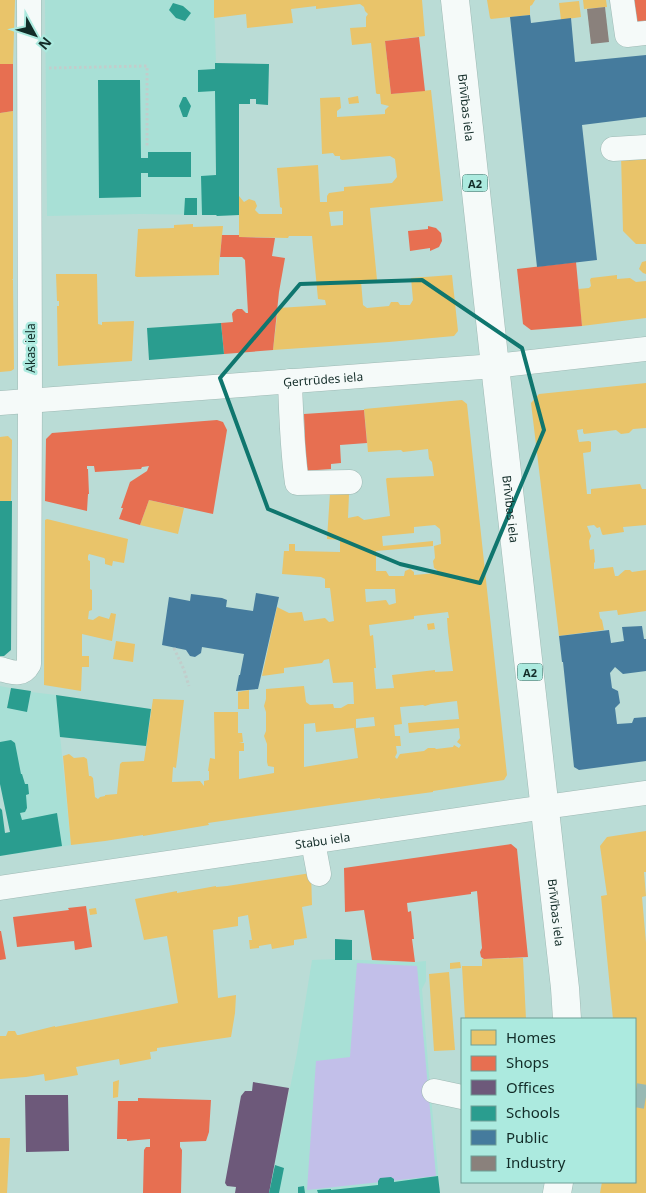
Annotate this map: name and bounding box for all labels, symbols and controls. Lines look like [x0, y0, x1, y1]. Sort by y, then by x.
north arrow [10, 10, 60, 60]
text: N [34, 33, 56, 54]
street label: Brīvības iela [455, 73, 479, 142]
road number: A2 [462, 174, 488, 192]
street label: Akas iela [22, 323, 39, 373]
street label: Ģertrūdes iela [283, 367, 364, 390]
street label: Brīvības iela [499, 474, 523, 544]
road number: A2 [518, 664, 542, 680]
street label: Stabu iela [294, 828, 351, 853]
street label: Brīvības iela [544, 878, 569, 947]
legend [461, 1018, 636, 1183]
text: Homes [506, 1027, 556, 1047]
text: Shops [506, 1052, 549, 1072]
text: Offices [506, 1077, 555, 1097]
text: Schools [506, 1102, 560, 1122]
text: Public [506, 1127, 549, 1147]
text: Industry [506, 1152, 566, 1172]

